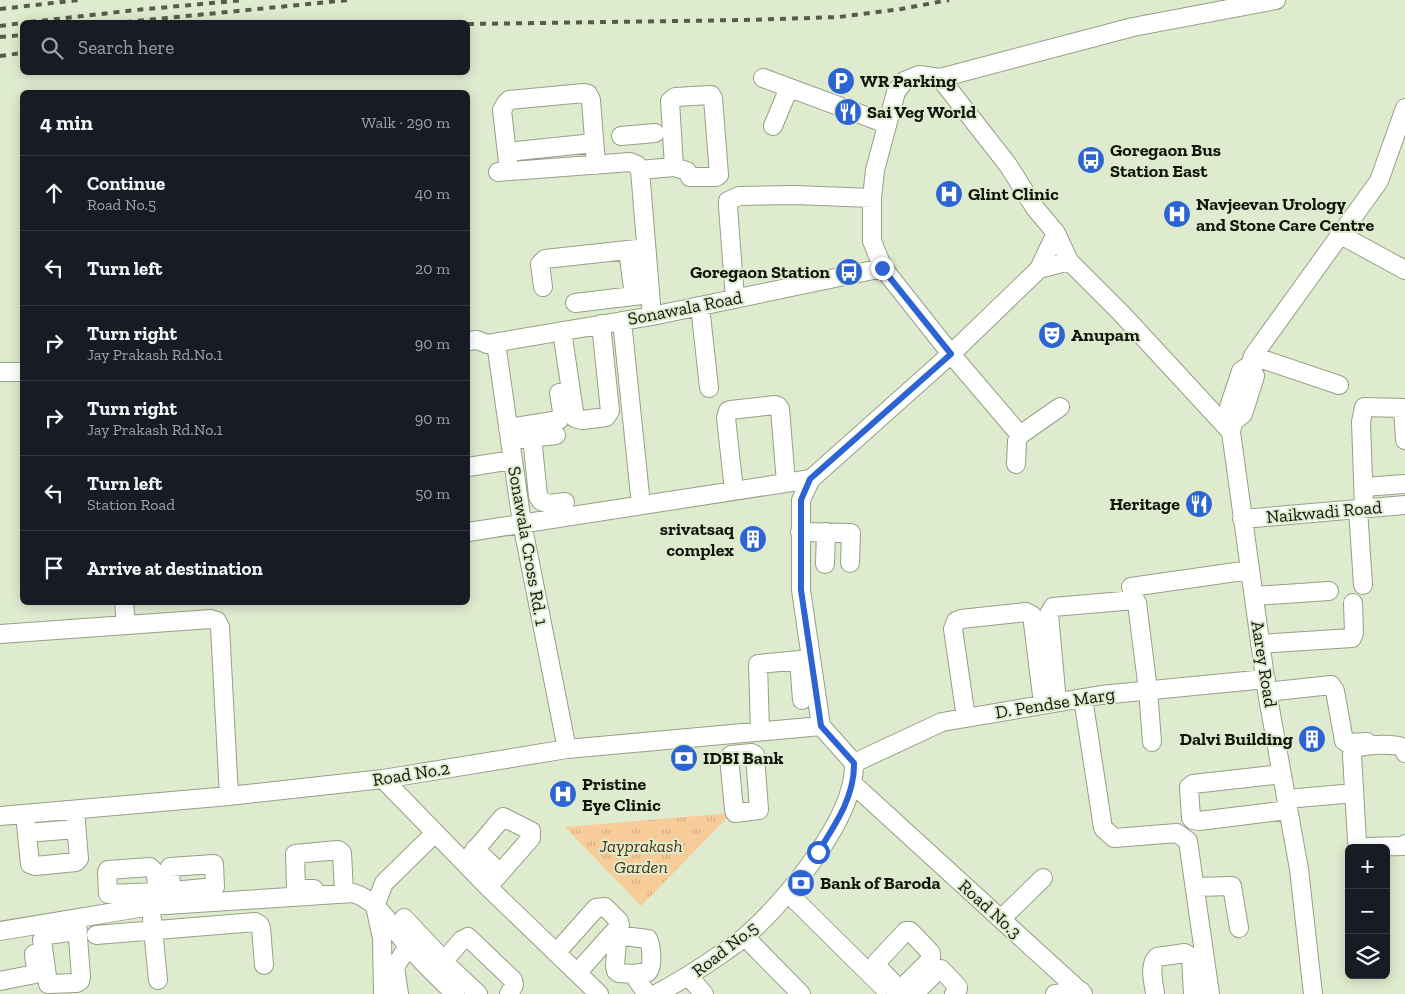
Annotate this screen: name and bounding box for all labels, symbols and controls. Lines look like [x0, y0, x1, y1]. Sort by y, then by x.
search box [20, 20, 470, 75]
icon: search [38, 34, 66, 62]
text: Search here [78, 36, 174, 59]
parking icon: WR Parking [826, 66, 856, 96]
place label: WR Parking [860, 70, 956, 92]
restaurant icon: Sai Veg World [833, 97, 863, 127]
place label: Sai Veg World [867, 101, 977, 123]
text: 4 min [40, 110, 93, 135]
text: Walk · 290 m [361, 113, 450, 132]
place label: Goregaon Bus Station East [1110, 139, 1221, 182]
bus stop icon: Goregaon Bus Station East [1076, 145, 1106, 175]
text: Continue [87, 172, 165, 195]
icon: ahead [40, 179, 68, 207]
hospital icon: Glint Clinic [934, 179, 964, 209]
place label: Glint Clinic [968, 183, 1059, 205]
text: 40 m [415, 184, 450, 203]
place label: Navjeevan Urology and Stone Care Centre [1196, 193, 1375, 236]
text: Road No.5 [87, 195, 156, 214]
hospital icon: Navjeevan Urology and Stone Care Centre [1162, 199, 1192, 229]
icon: left [40, 254, 68, 282]
text: Turn left [87, 257, 162, 280]
bus stop icon: Goregaon Station [834, 257, 864, 287]
route end [871, 257, 894, 280]
text: 20 m [415, 259, 450, 278]
place label: Goregaon Station [690, 261, 830, 283]
street label: Sonawala Road [626, 286, 744, 330]
theatre icon: Anupam [1037, 320, 1067, 350]
text: Turn right [87, 322, 177, 345]
place label: Anupam [1071, 324, 1140, 346]
icon: right [40, 329, 68, 357]
text: 90 m [415, 334, 450, 353]
text: Jay Prakash Rd.No.1 [87, 345, 223, 364]
text: Turn right [87, 397, 177, 420]
icon: right [40, 404, 68, 432]
text: 90 m [415, 409, 450, 428]
text: Jay Prakash Rd.No.1 [87, 420, 223, 439]
street label: Sonawala Cross Rd. 1 [503, 465, 553, 627]
text: Turn left [87, 472, 162, 495]
icon: left [40, 479, 68, 507]
text: 50 m [415, 484, 450, 503]
restaurant icon: Heritage [1184, 489, 1214, 519]
place label: Heritage [1109, 493, 1180, 515]
text: Station Road [87, 495, 175, 514]
street label: Naikwadi Road [1265, 496, 1383, 528]
place label: srivatsaq complex [660, 518, 734, 561]
building icon: srivatsaq complex [738, 524, 768, 554]
icon: arrive [40, 554, 68, 582]
text: Arrive at destination [87, 557, 263, 580]
street label: Aarey Road [1246, 619, 1282, 709]
street label: D. Pendse Marg [994, 683, 1117, 723]
building icon: Dalvi Building [1297, 724, 1327, 754]
place label: Dalvi Building [1179, 728, 1293, 750]
bank icon: IDBI Bank [669, 743, 699, 773]
place label: IDBI Bank [703, 747, 784, 769]
street label: Road No.2 [371, 757, 451, 791]
place label: Pristine Eye Clinic [582, 773, 661, 816]
hospital icon: Pristine Eye Clinic [548, 779, 578, 809]
park label: Jayprakash Garden [598, 835, 683, 878]
route start [807, 841, 830, 864]
map controls [1345, 844, 1390, 979]
button: + [1345, 844, 1390, 889]
bank icon: Bank of Baroda [786, 868, 816, 898]
place label: Bank of Baroda [820, 872, 941, 894]
street label: Road No.3 [954, 875, 1026, 943]
button: − [1345, 889, 1390, 934]
street label: Road No.5 [688, 916, 762, 982]
button: layers [1345, 934, 1390, 979]

